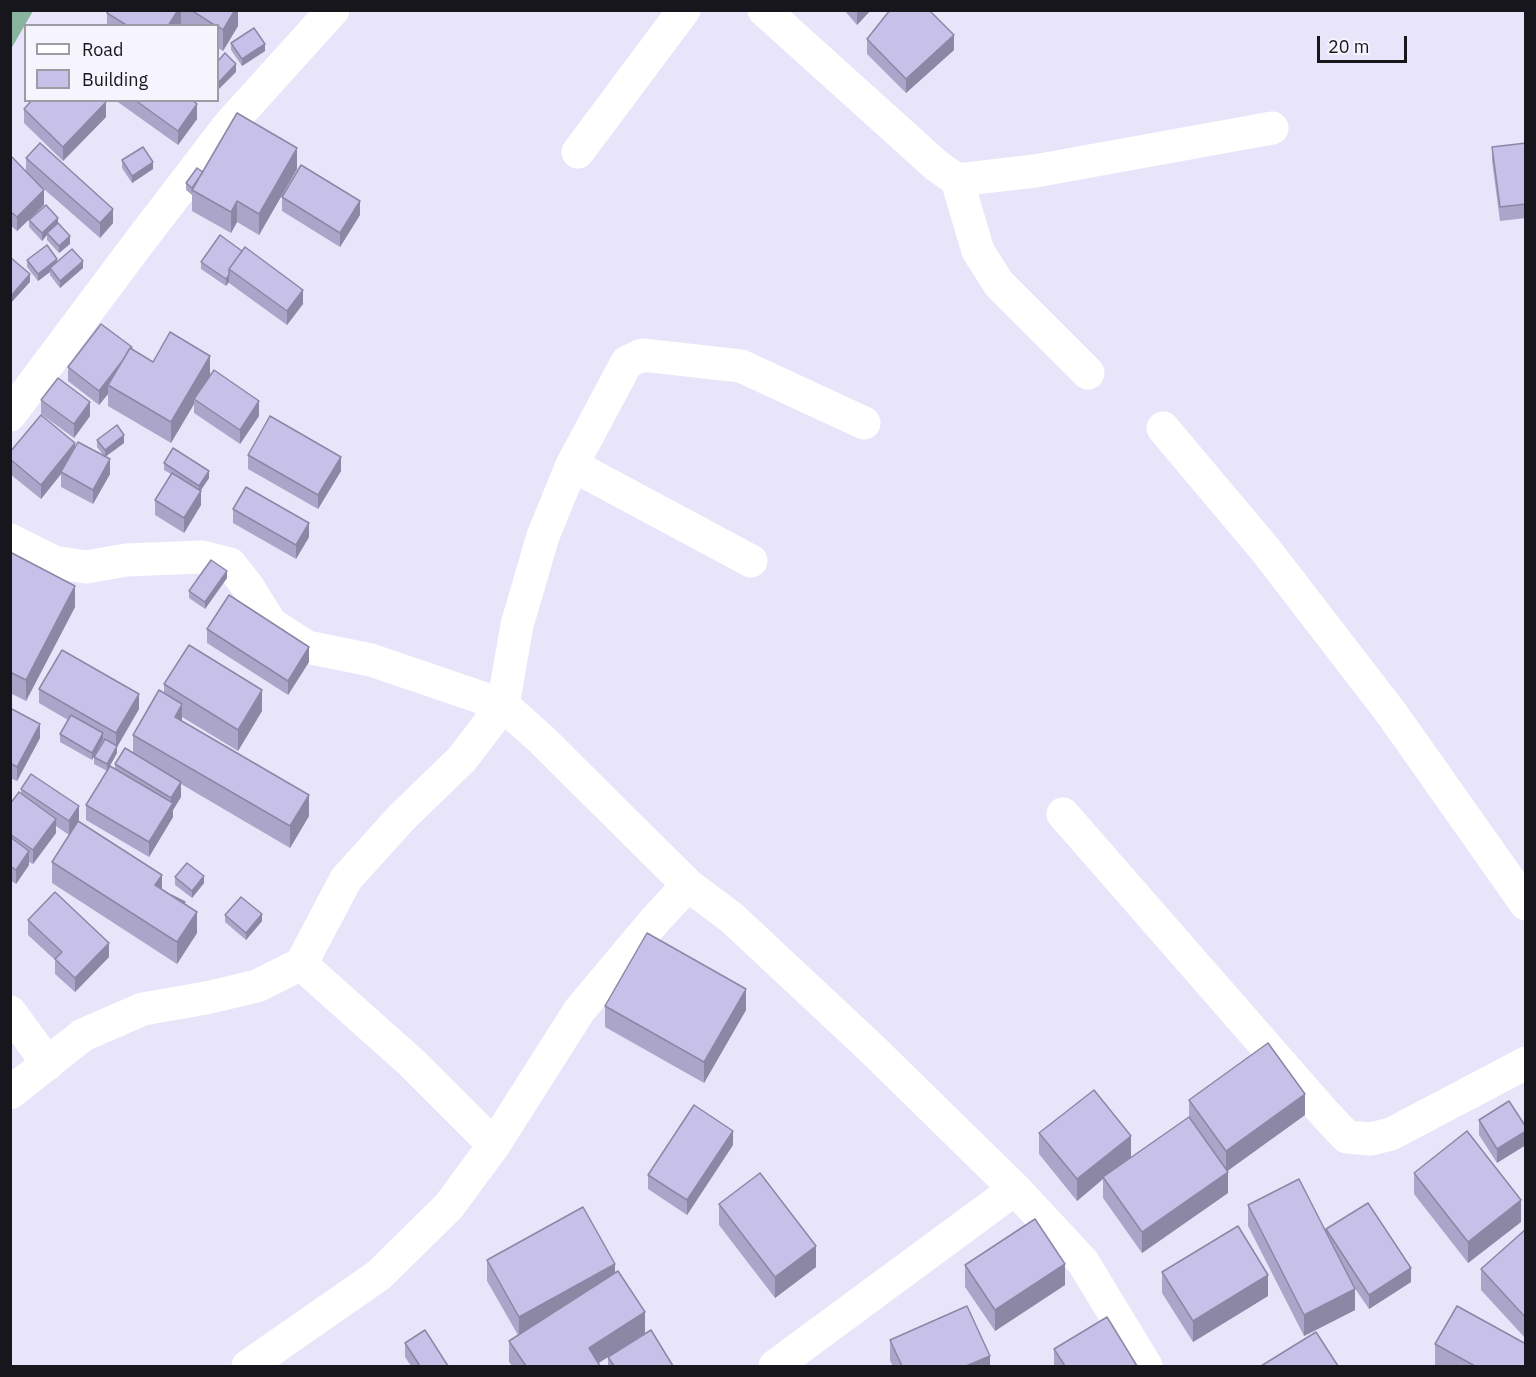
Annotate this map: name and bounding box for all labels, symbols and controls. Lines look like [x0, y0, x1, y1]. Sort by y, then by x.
legend [24, 24, 219, 102]
scale bar [1320, 24, 1410, 62]
text: 20 m [1328, 35, 1370, 58]
text: Road [82, 38, 123, 61]
text: Building [82, 68, 148, 91]

